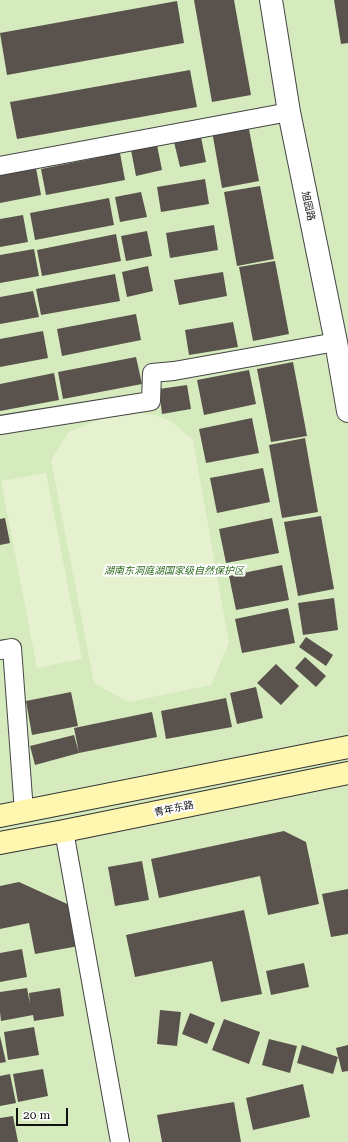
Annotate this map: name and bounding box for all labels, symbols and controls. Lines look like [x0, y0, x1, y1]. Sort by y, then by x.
street label: 旭园路 [299, 190, 317, 222]
park label: 湖南东洞庭湖国家级自然保护区 [104, 565, 244, 577]
street label: 青年东路 [153, 799, 195, 819]
scale bar [18, 1100, 70, 1126]
text: 20 m [23, 1108, 50, 1122]

